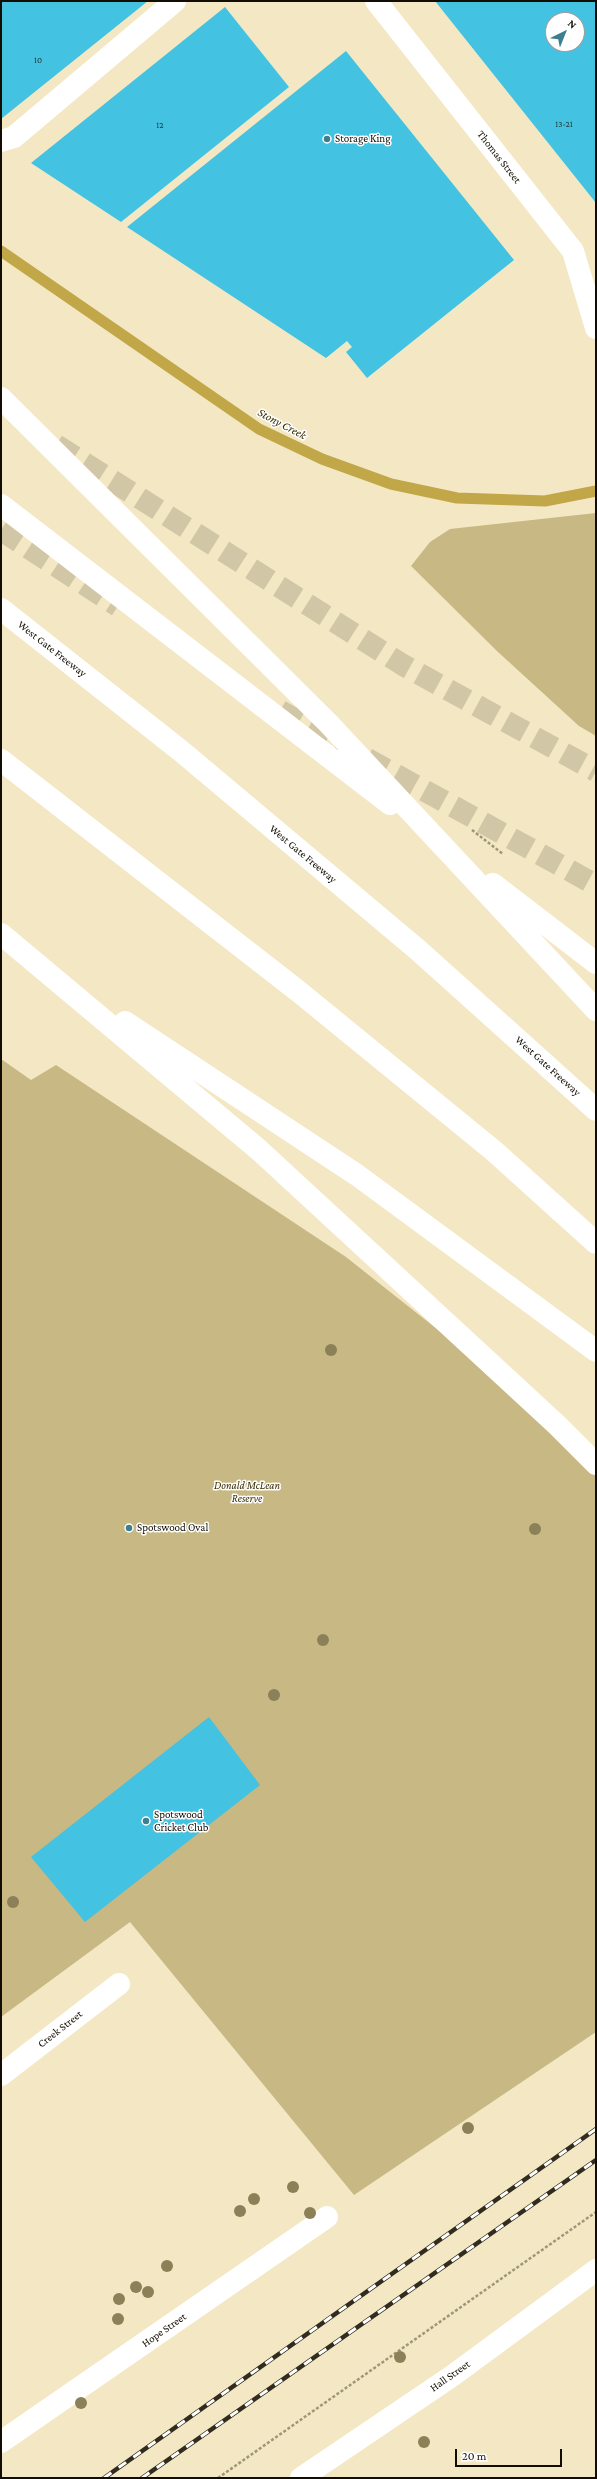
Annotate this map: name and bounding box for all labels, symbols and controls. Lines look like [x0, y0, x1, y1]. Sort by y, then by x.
north arrow [545, 12, 585, 52]
text: N [566, 17, 579, 31]
house number: 10 [34, 55, 42, 65]
house number: 13-21 [555, 119, 573, 129]
house number: 12 [156, 120, 164, 130]
street label: Thomas Street [474, 128, 524, 186]
place label: Storage King [335, 132, 391, 146]
marker: Storage King [322, 134, 332, 144]
water label: Stony Creek [255, 405, 309, 443]
street label: West Gate Freeway [15, 618, 89, 680]
street label: West Gate Freeway [267, 822, 339, 886]
street label: West Gate Freeway [512, 1033, 584, 1099]
park label: Donald McLean Reserve [214, 1479, 280, 1505]
place label: Spotswood Oval [137, 1521, 208, 1535]
marker: Spotswood Oval [124, 1523, 134, 1533]
place label: Spotswood Cricket Club [154, 1808, 208, 1834]
marker: Spotswood Cricket Club [141, 1816, 151, 1826]
street label: Creek Street [35, 2008, 85, 2050]
street label: Hope Street [139, 2310, 189, 2350]
street label: Hall Street [427, 2357, 473, 2395]
scale bar [457, 2441, 564, 2467]
text: 20 m [462, 2449, 486, 2463]

